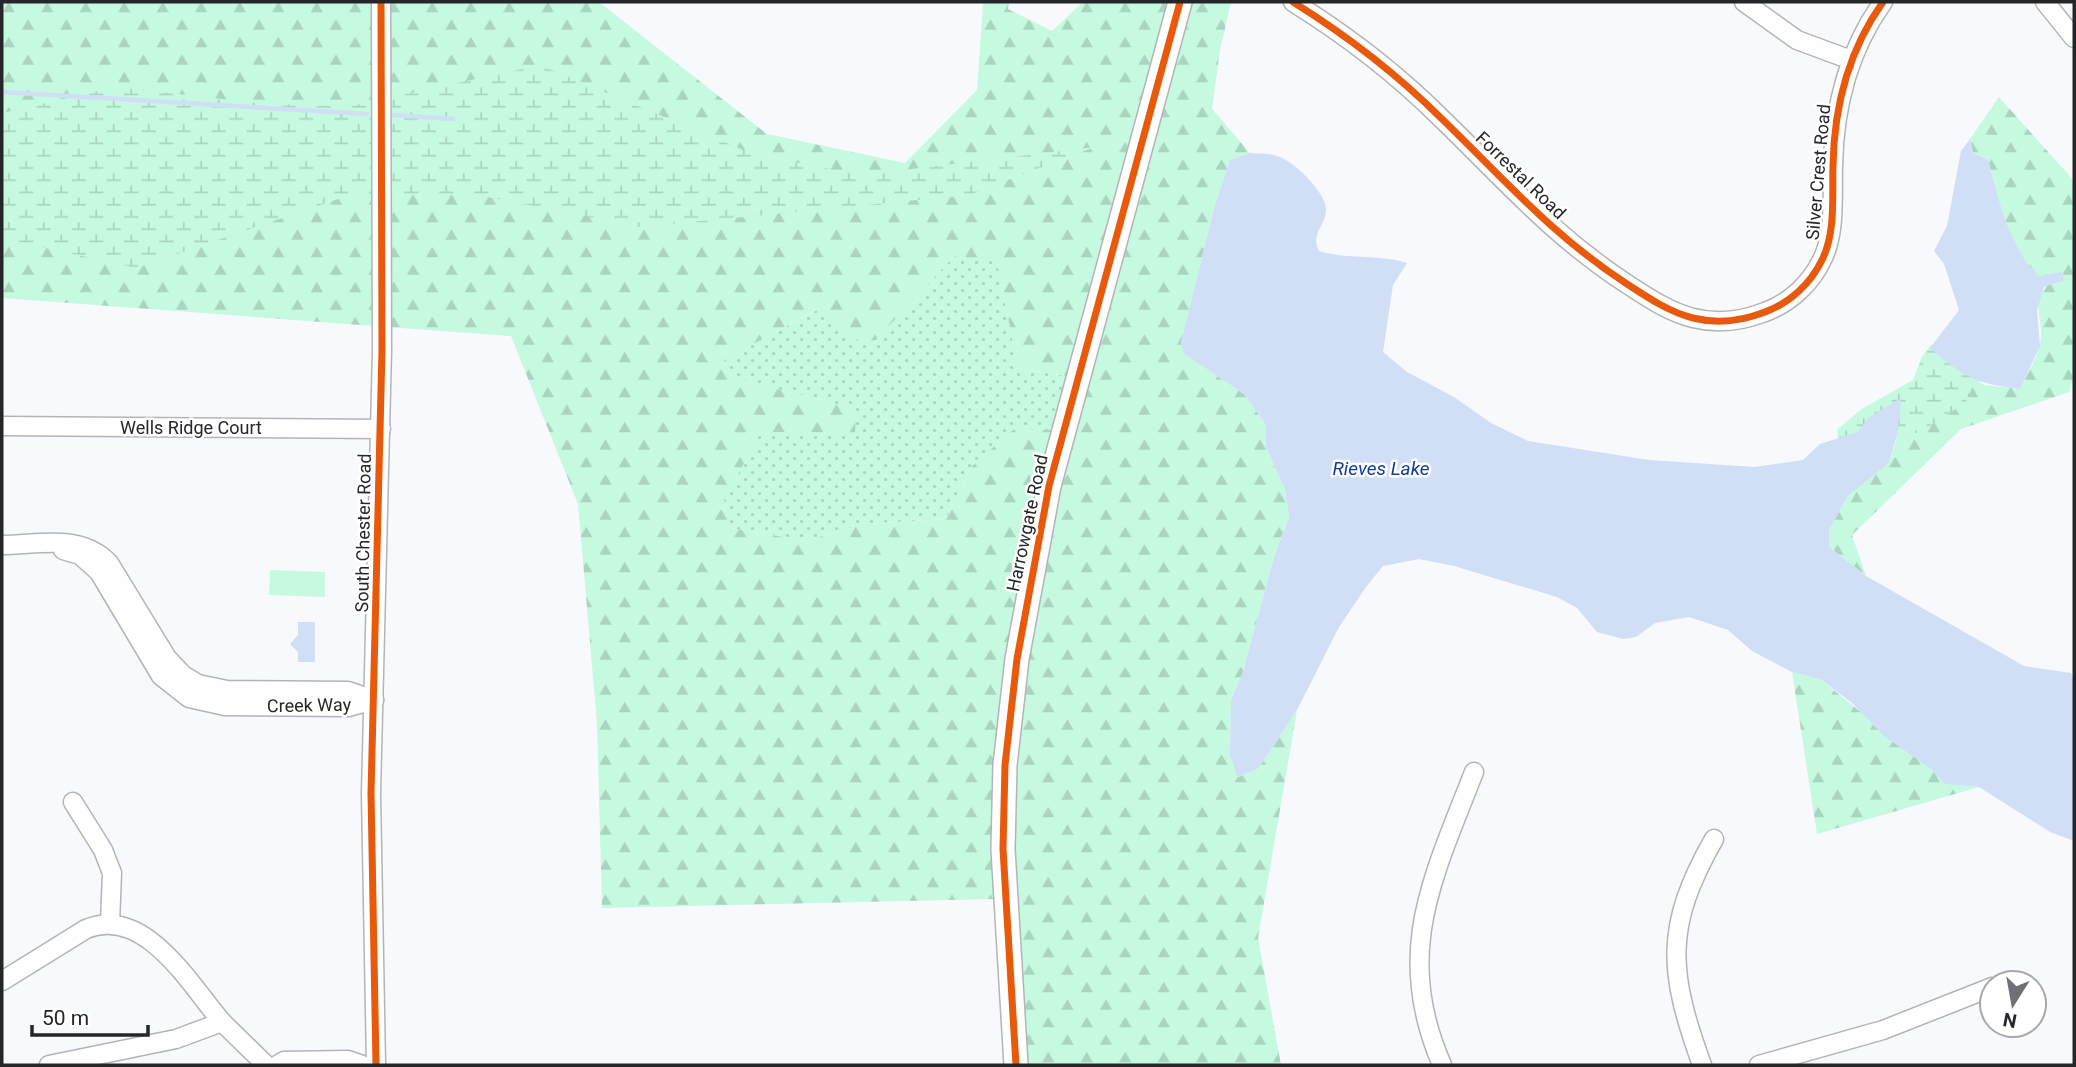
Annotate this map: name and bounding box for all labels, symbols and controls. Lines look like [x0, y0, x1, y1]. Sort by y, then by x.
street label: Silver Crest Road [1802, 103, 1834, 241]
street label: Forrestal Road [1472, 127, 1570, 223]
street label: Wells Ridge Court [120, 417, 262, 438]
street label: South Chester Road [351, 453, 375, 613]
street label: Harrowgate Road [1002, 453, 1052, 593]
water label: Rieves Lake [1332, 457, 1430, 480]
street label: Creek Way [267, 694, 352, 716]
north arrow [1978, 969, 2048, 1039]
scale bar [32, 993, 147, 1038]
text: 50 m [42, 1006, 89, 1030]
text: N [2001, 1008, 2019, 1033]

